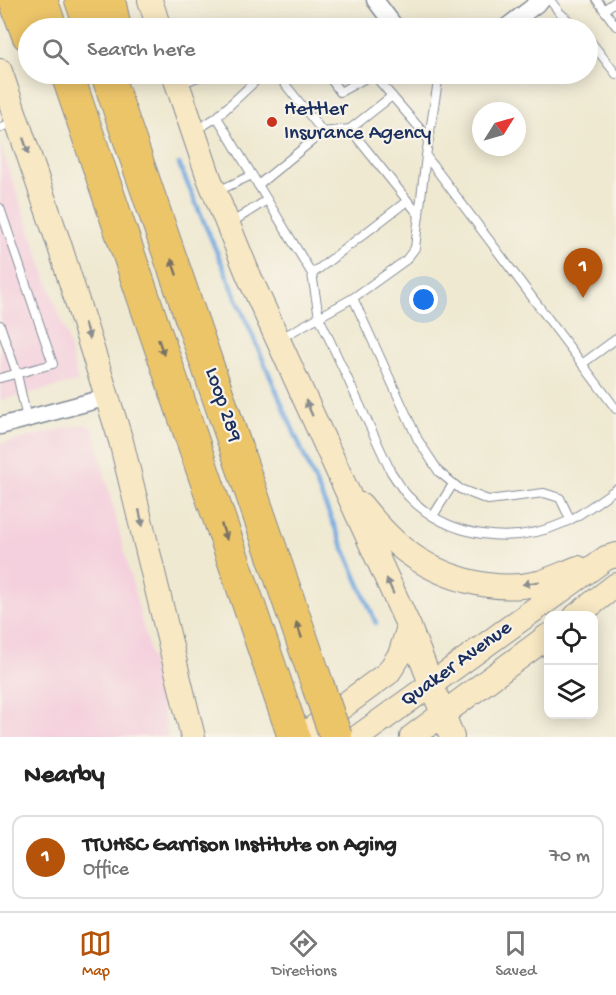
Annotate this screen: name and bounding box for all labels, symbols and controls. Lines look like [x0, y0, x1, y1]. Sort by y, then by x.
search box [18, 18, 598, 84]
icon: search [39, 35, 72, 68]
text: Search here [87, 38, 195, 64]
place label: Hettler Insurance Agency [284, 98, 431, 147]
north arrow [472, 102, 526, 156]
marker: Hettler Insurance Agency [265, 115, 279, 129]
one-way arrow [21, 137, 31, 155]
pin: 1 [564, 248, 602, 298]
one-way arrow [169, 258, 179, 276]
your location [409, 285, 438, 314]
one-way arrow [83, 322, 92, 340]
one-way arrow [156, 338, 166, 356]
street label: Loop 289 [198, 364, 247, 446]
one-way arrow [305, 400, 314, 417]
one-way arrow [137, 509, 146, 528]
one-way arrow [220, 523, 230, 541]
one-way arrow [384, 577, 394, 595]
one-way arrow [521, 579, 540, 588]
map controls [544, 611, 598, 719]
button: locate [544, 611, 598, 665]
street label: Quaker Avenue [397, 616, 518, 714]
one-way arrow [294, 621, 304, 639]
button: layers [544, 665, 598, 719]
text: Nearby [24, 761, 105, 792]
text: TTUHSC Garrison Institute on Aging [83, 833, 397, 859]
text: 1 [41, 846, 50, 869]
text: 70 m [549, 846, 590, 869]
text: Office [83, 859, 129, 882]
tab: Map [79, 927, 112, 982]
tab: Directions [271, 927, 337, 982]
tab: Saved [495, 927, 536, 982]

